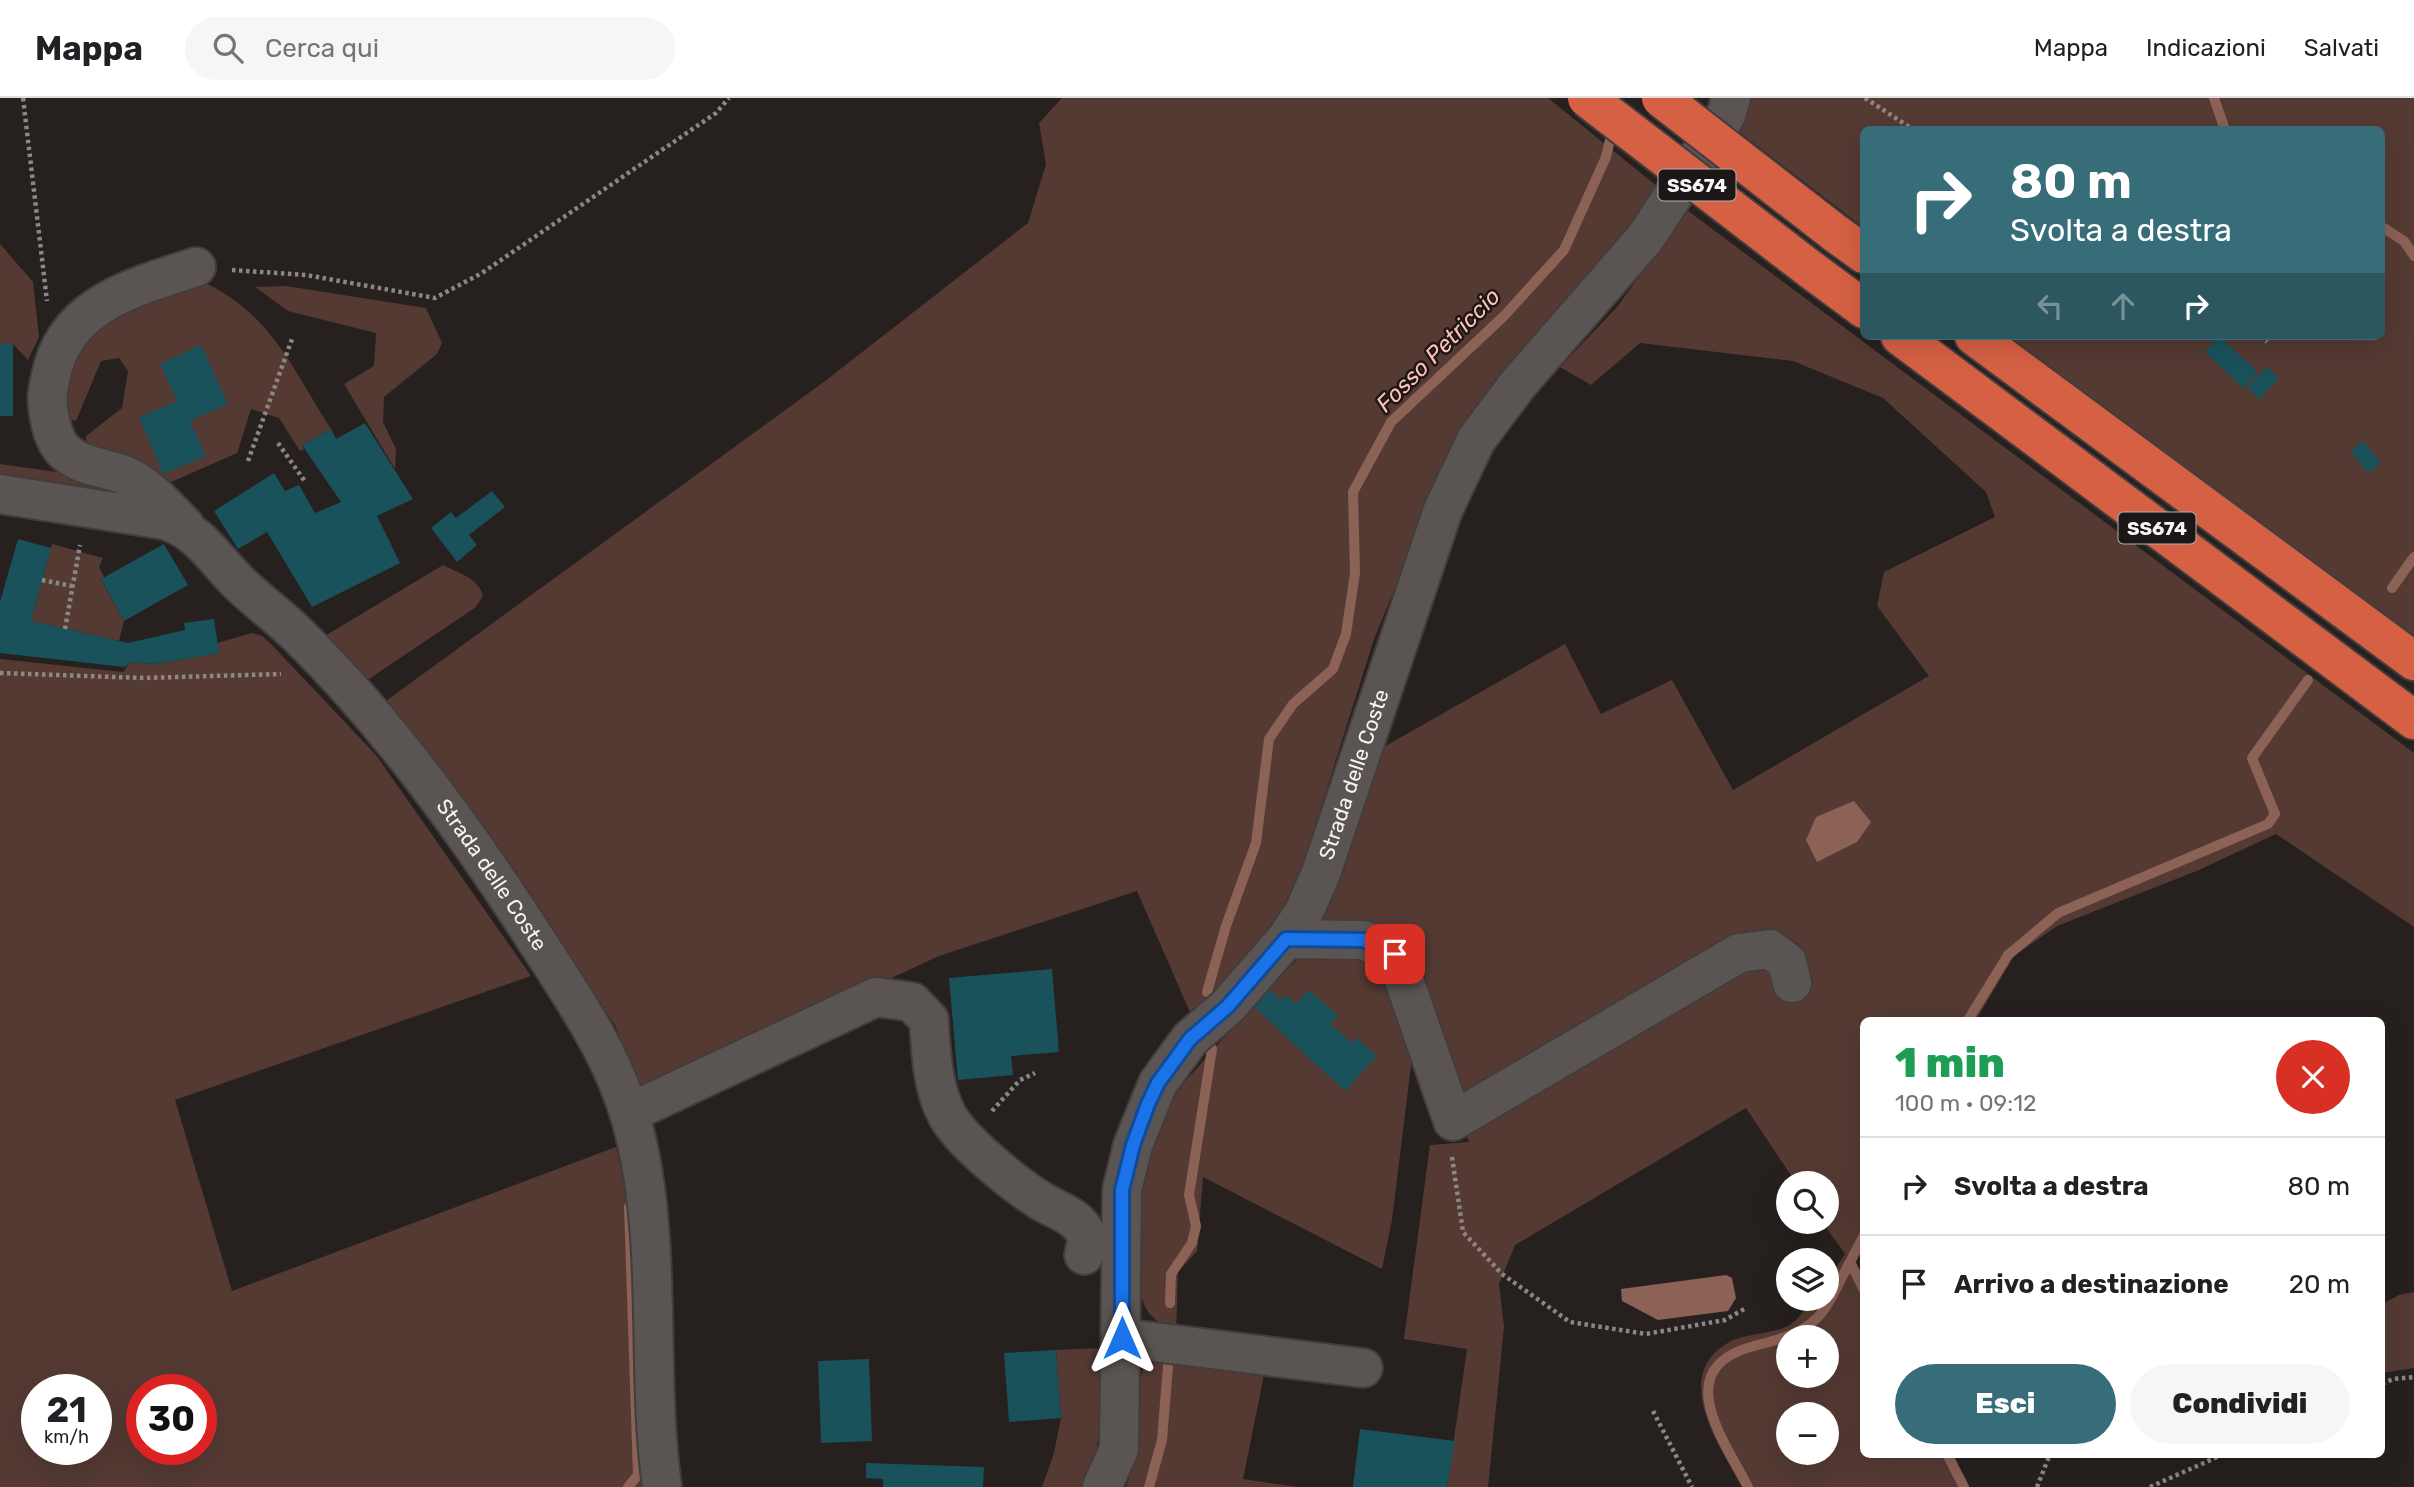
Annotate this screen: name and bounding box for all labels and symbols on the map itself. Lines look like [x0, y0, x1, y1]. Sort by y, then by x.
road number: SS674 [1658, 170, 1736, 200]
water label: Fosso Petriccio [1370, 282, 1506, 418]
road number: SS674 [2118, 512, 2196, 544]
street label: Strada delle Coste [1313, 686, 1394, 863]
street label: Strada delle Coste [431, 794, 553, 955]
pin [1365, 924, 1425, 984]
position arrow [1085, 1301, 1159, 1375]
speed limit sign: 30 [126, 1374, 217, 1465]

